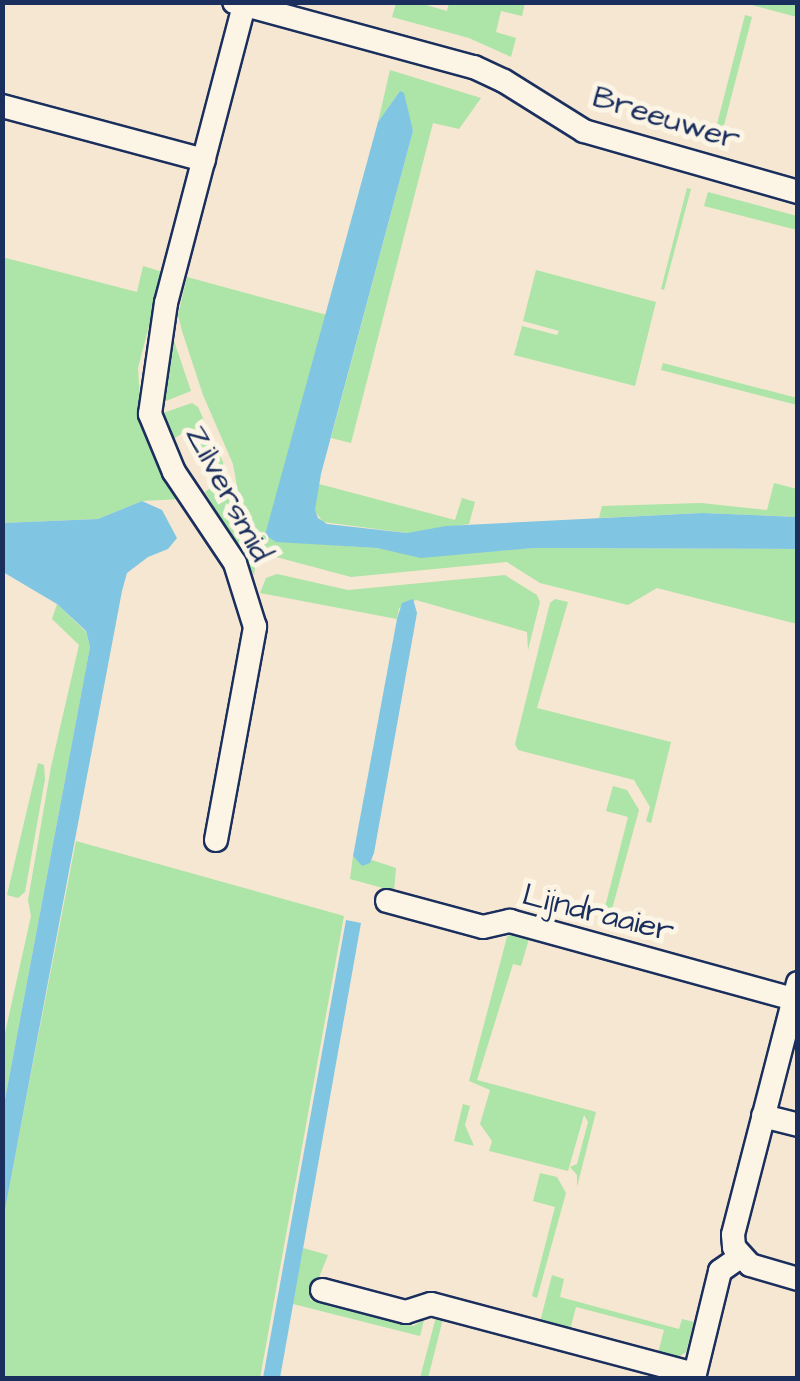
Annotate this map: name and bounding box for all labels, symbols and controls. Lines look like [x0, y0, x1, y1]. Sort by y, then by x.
street label: Breeuwer [588, 78, 744, 160]
street label: Zilversmid [176, 419, 280, 569]
street label: Lijndraaier [518, 877, 678, 951]

